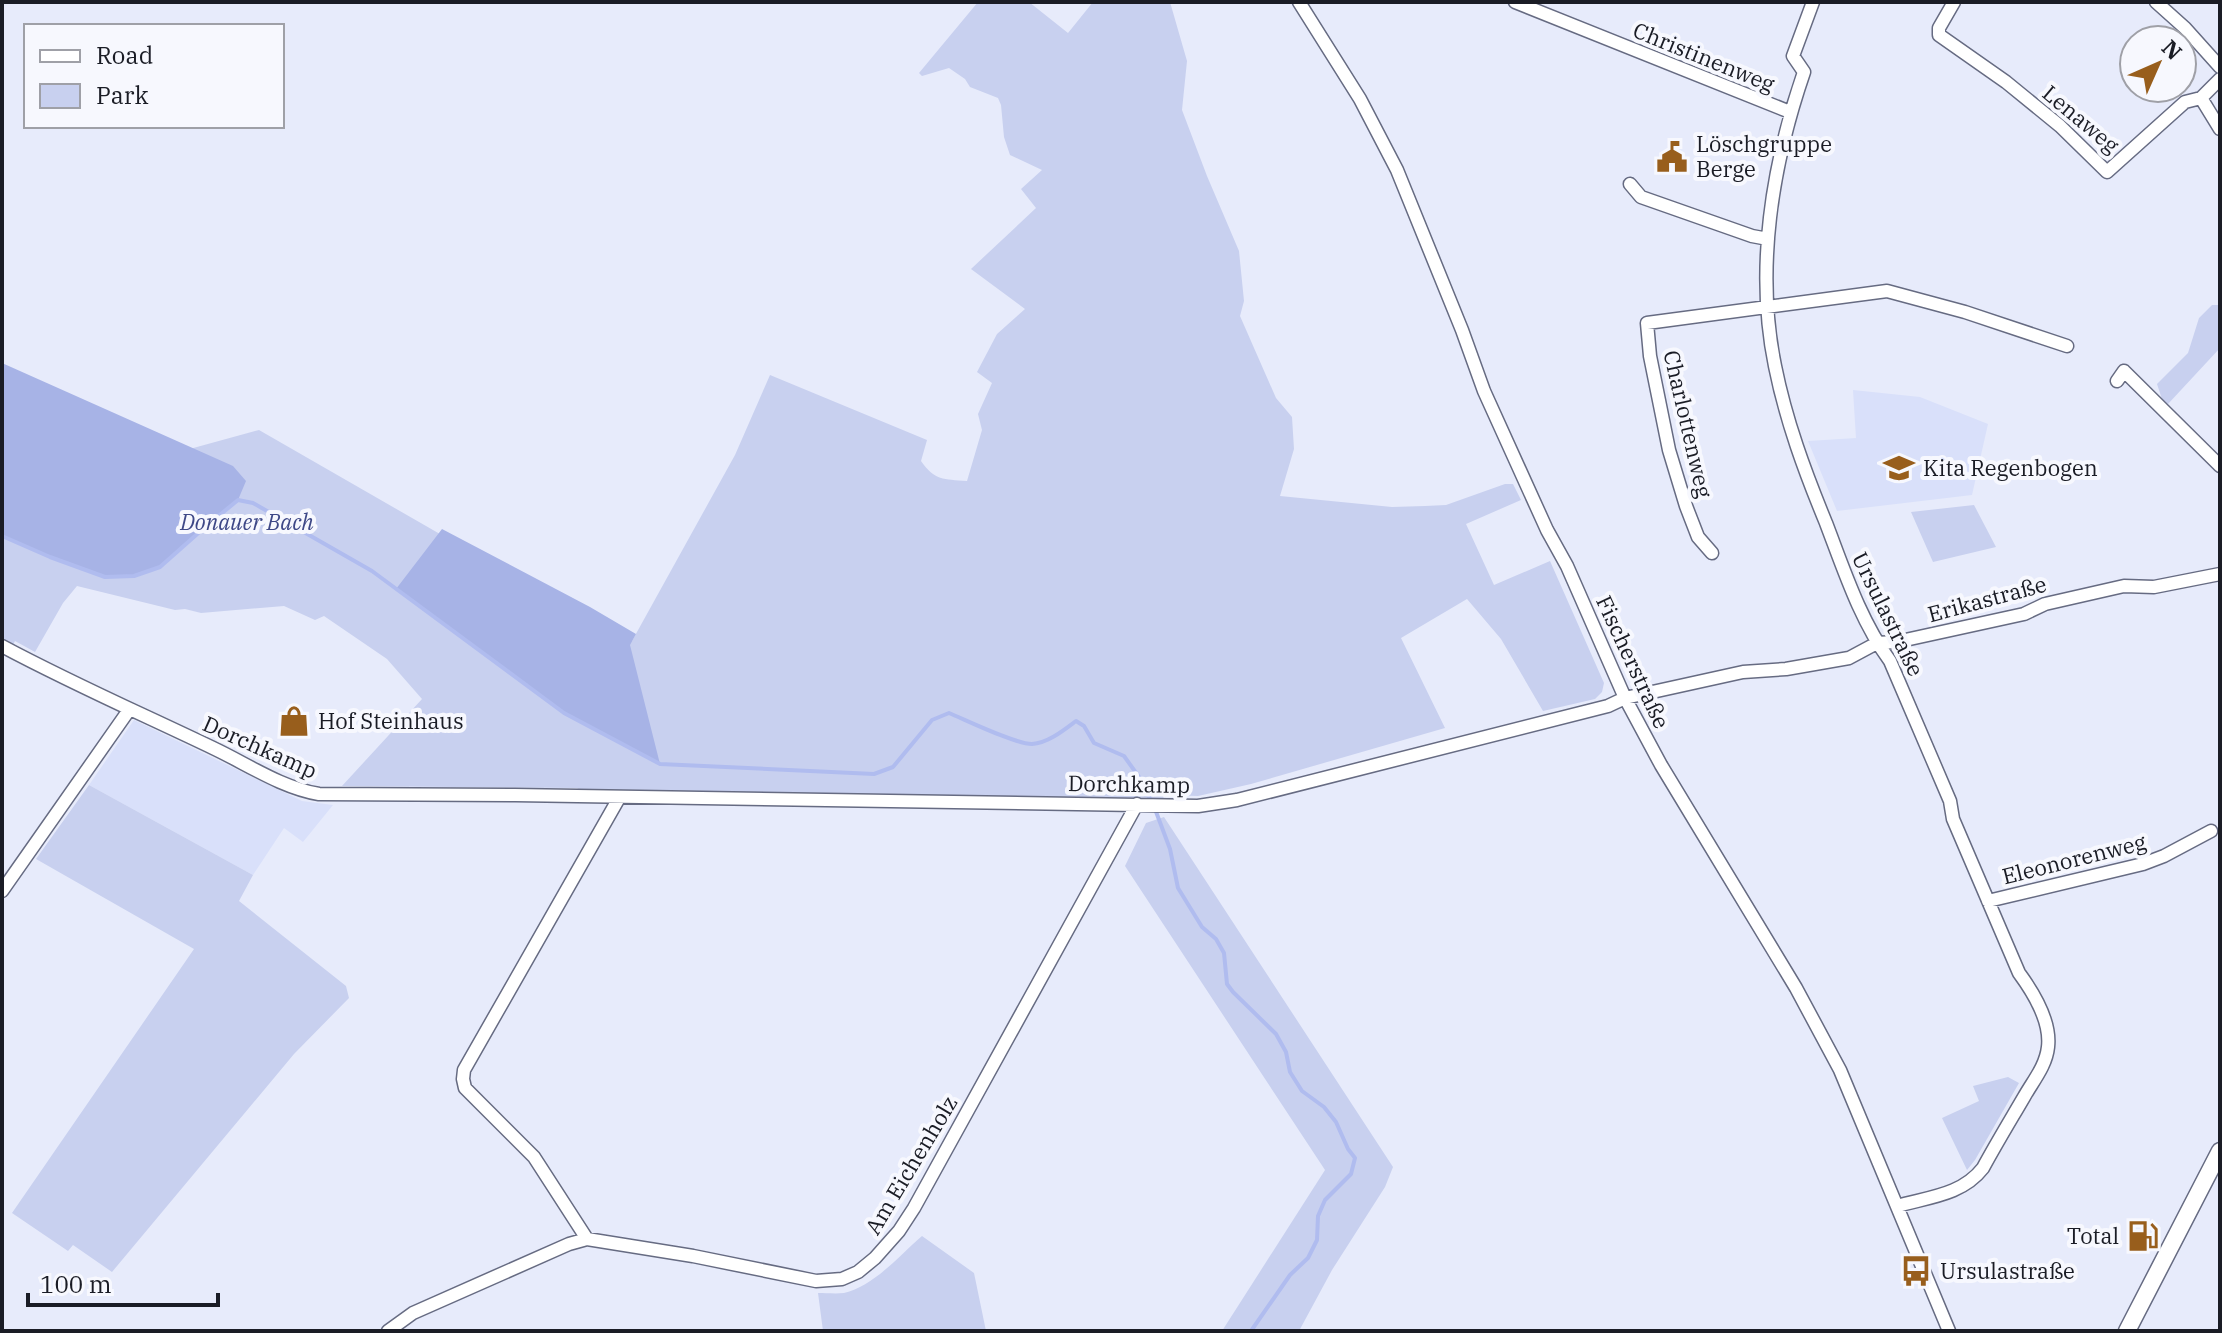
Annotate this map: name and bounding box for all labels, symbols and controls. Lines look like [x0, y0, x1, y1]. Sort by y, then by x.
street label: Christinenweg [1629, 15, 1779, 98]
legend [24, 24, 284, 128]
north arrow [2118, 24, 2198, 104]
text: N [2156, 33, 2189, 66]
text: Road [96, 39, 153, 71]
street label: Lenaweg [2037, 78, 2126, 159]
text: Park [96, 79, 148, 111]
place label: Löschgruppe Berge [1696, 129, 1832, 183]
public building icon: Löschgruppe Berge [1655, 140, 1689, 174]
street label: Charlottenweg [1657, 347, 1720, 500]
school or university icon: Kita Regenbogen [1882, 451, 1916, 485]
place label: Kita Regenbogen [1923, 453, 2098, 482]
park label: Donauer Bach [179, 507, 314, 536]
street label: Ursulastraße [1846, 547, 1931, 681]
street label: Erikastraße [1924, 569, 2049, 628]
street label: Fischerstraße [1590, 591, 1677, 733]
shop icon: Hof Steinhaus [277, 704, 311, 738]
place label: Hof Steinhaus [318, 706, 464, 735]
street label: Dorchkamp [199, 708, 322, 785]
street label: Dorchkamp [1068, 768, 1190, 799]
street label: Eleonorenweg [1999, 827, 2149, 890]
street label: Am Eichenholz [858, 1090, 963, 1240]
fuel station icon: Total [2126, 1219, 2160, 1253]
place label: Total [2067, 1221, 2119, 1250]
bus stop icon: Ursulastraße [1899, 1254, 1933, 1288]
place label: Ursulastraße [1940, 1256, 2075, 1285]
scale bar [28, 1257, 218, 1307]
text: 100 m [40, 1268, 112, 1300]

